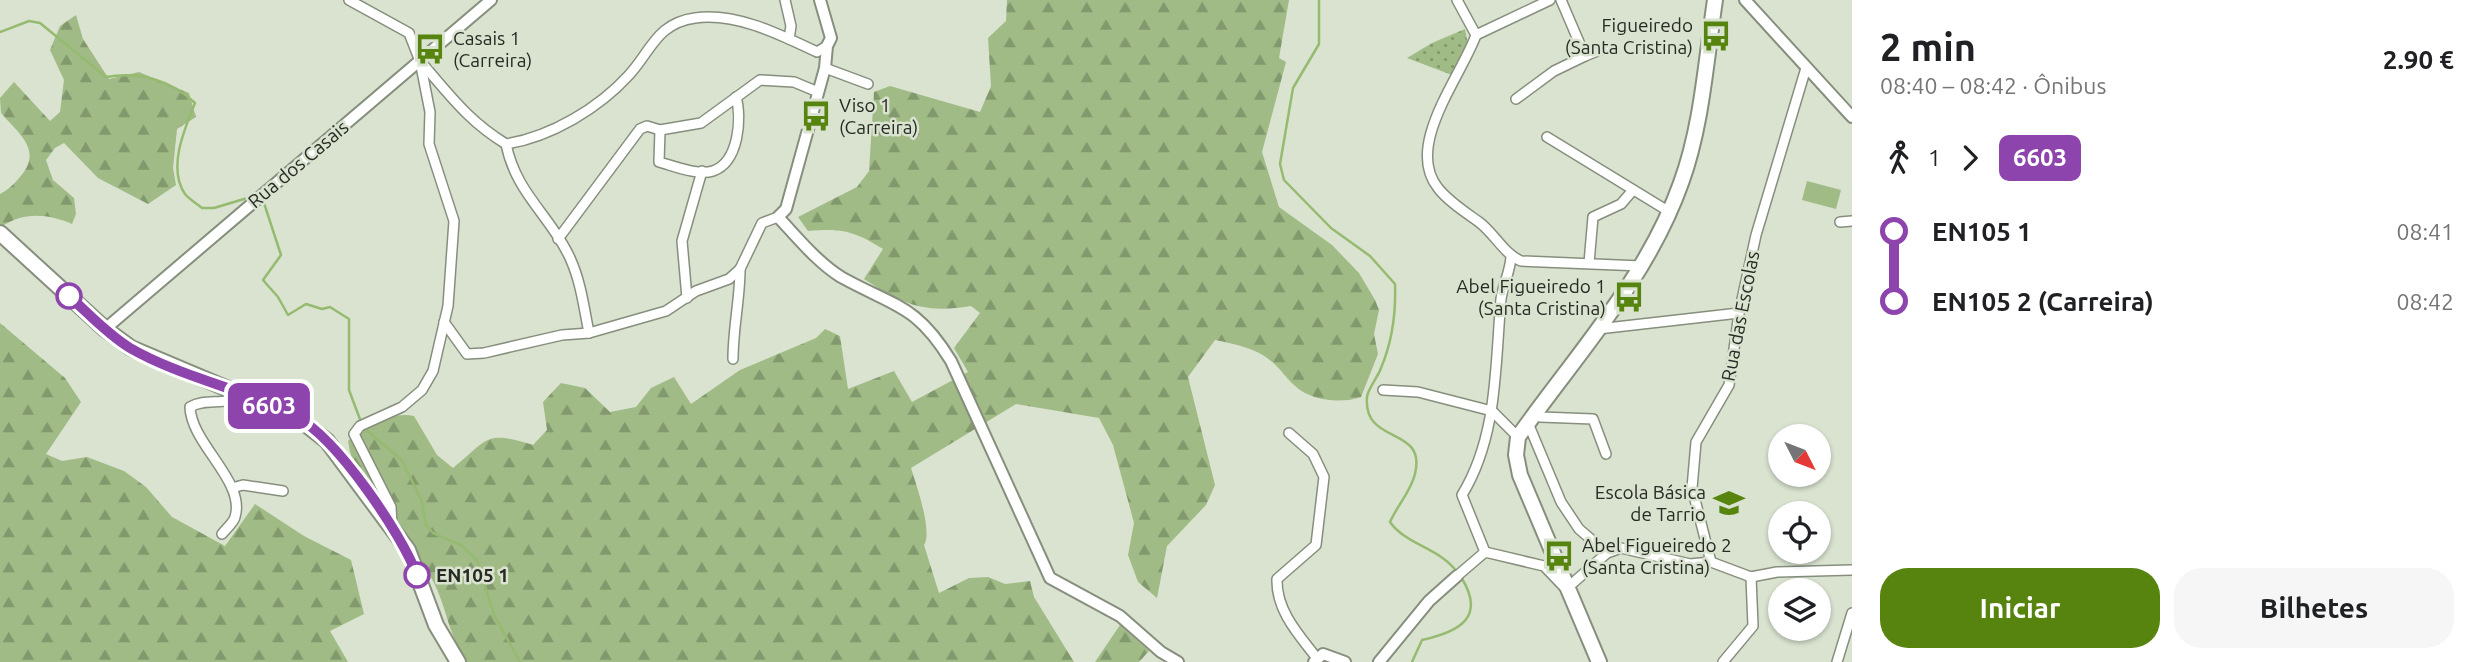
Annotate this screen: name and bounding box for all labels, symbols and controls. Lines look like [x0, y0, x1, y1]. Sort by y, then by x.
place label: Figueiredo (Santa Cristina) [1565, 14, 1693, 58]
bus stop icon: Figueiredo (Santa Cristina) [1699, 19, 1733, 53]
text: 2 min [1880, 26, 1976, 68]
place label: Casais 1 (Carreira) [453, 27, 532, 71]
bus stop icon: Casais 1 (Carreira) [413, 32, 447, 66]
text: 2.90 € [2383, 45, 2454, 74]
text: 08:40 – 08:42 · Ônibus [1880, 73, 2106, 98]
place label: Viso 1 (Carreira) [839, 94, 918, 138]
bus stop icon: Viso 1 (Carreira) [799, 99, 833, 133]
street label: Rua dos Casais [243, 116, 353, 212]
icon: walk [1880, 139, 1918, 177]
icon: forward [1951, 139, 1989, 177]
text: 6603 [2013, 144, 2067, 171]
text: 1 [1928, 145, 1941, 170]
text: EN105 1 [1932, 217, 2032, 246]
text: 08:41 [2396, 219, 2454, 244]
street label: Rua das Escolas [1717, 249, 1763, 383]
place label: Abel Figueiredo 1 (Santa Cristina) [1456, 275, 1606, 319]
bus stop icon: Abel Figueiredo 1 (Santa Cristina) [1612, 280, 1646, 314]
unlabelled marker [56, 283, 82, 309]
text: EN105 2 (Carreira) [1932, 287, 2154, 316]
text: 08:42 [2396, 289, 2454, 314]
line badge: 6603 [220, 383, 318, 429]
text: 6603 [242, 392, 296, 419]
north arrow [1768, 424, 1830, 486]
map controls [1768, 424, 1831, 641]
place label: Escola Básica de Tarrio [1595, 481, 1706, 525]
school or university icon: Escola Básica de Tarrio [1712, 486, 1746, 520]
button: locate [1768, 501, 1831, 564]
place label: Abel Figueiredo 2 (Santa Cristina) [1582, 534, 1732, 578]
bus stop icon: Abel Figueiredo 2 (Santa Cristina) [1542, 539, 1576, 573]
marker: EN105 1 [404, 562, 430, 588]
place label: EN105 1 [436, 564, 509, 586]
button: Iniciar [1880, 568, 2160, 648]
button: Bilhetes [2174, 568, 2454, 648]
button: layers [1768, 578, 1831, 641]

